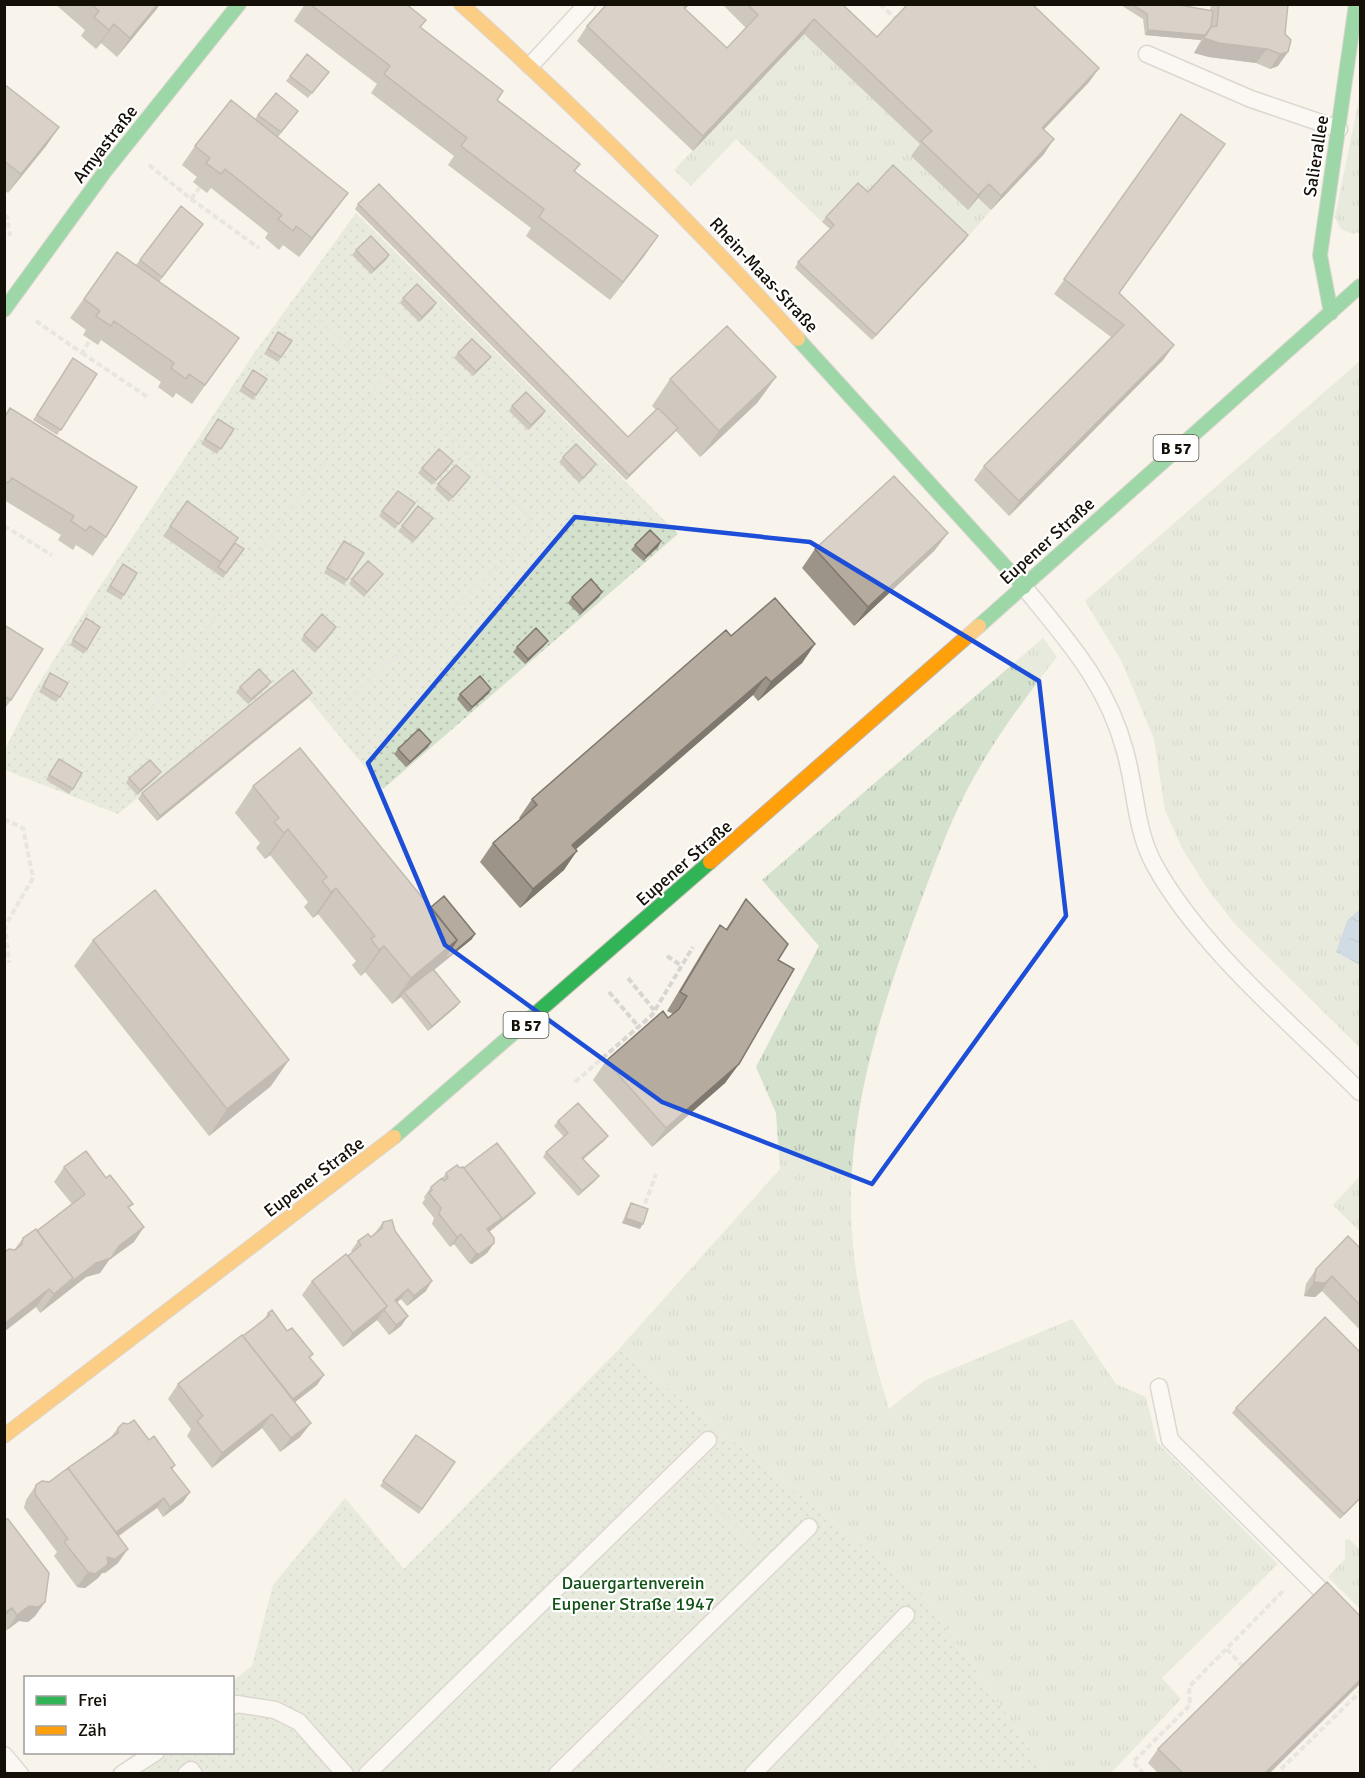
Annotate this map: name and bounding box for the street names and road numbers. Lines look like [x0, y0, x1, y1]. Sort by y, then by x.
street label: Amyastraße [68, 101, 142, 187]
street label: Salierallee [1299, 114, 1333, 198]
street label: Rhein-Maas-Straße [705, 213, 823, 337]
road number: B 57 [1154, 435, 1198, 461]
street label: Eupener Straße [995, 493, 1099, 589]
street label: Eupener Straße [632, 815, 736, 911]
road number: B 57 [504, 1012, 548, 1038]
street label: Eupener Straße [259, 1132, 369, 1222]

